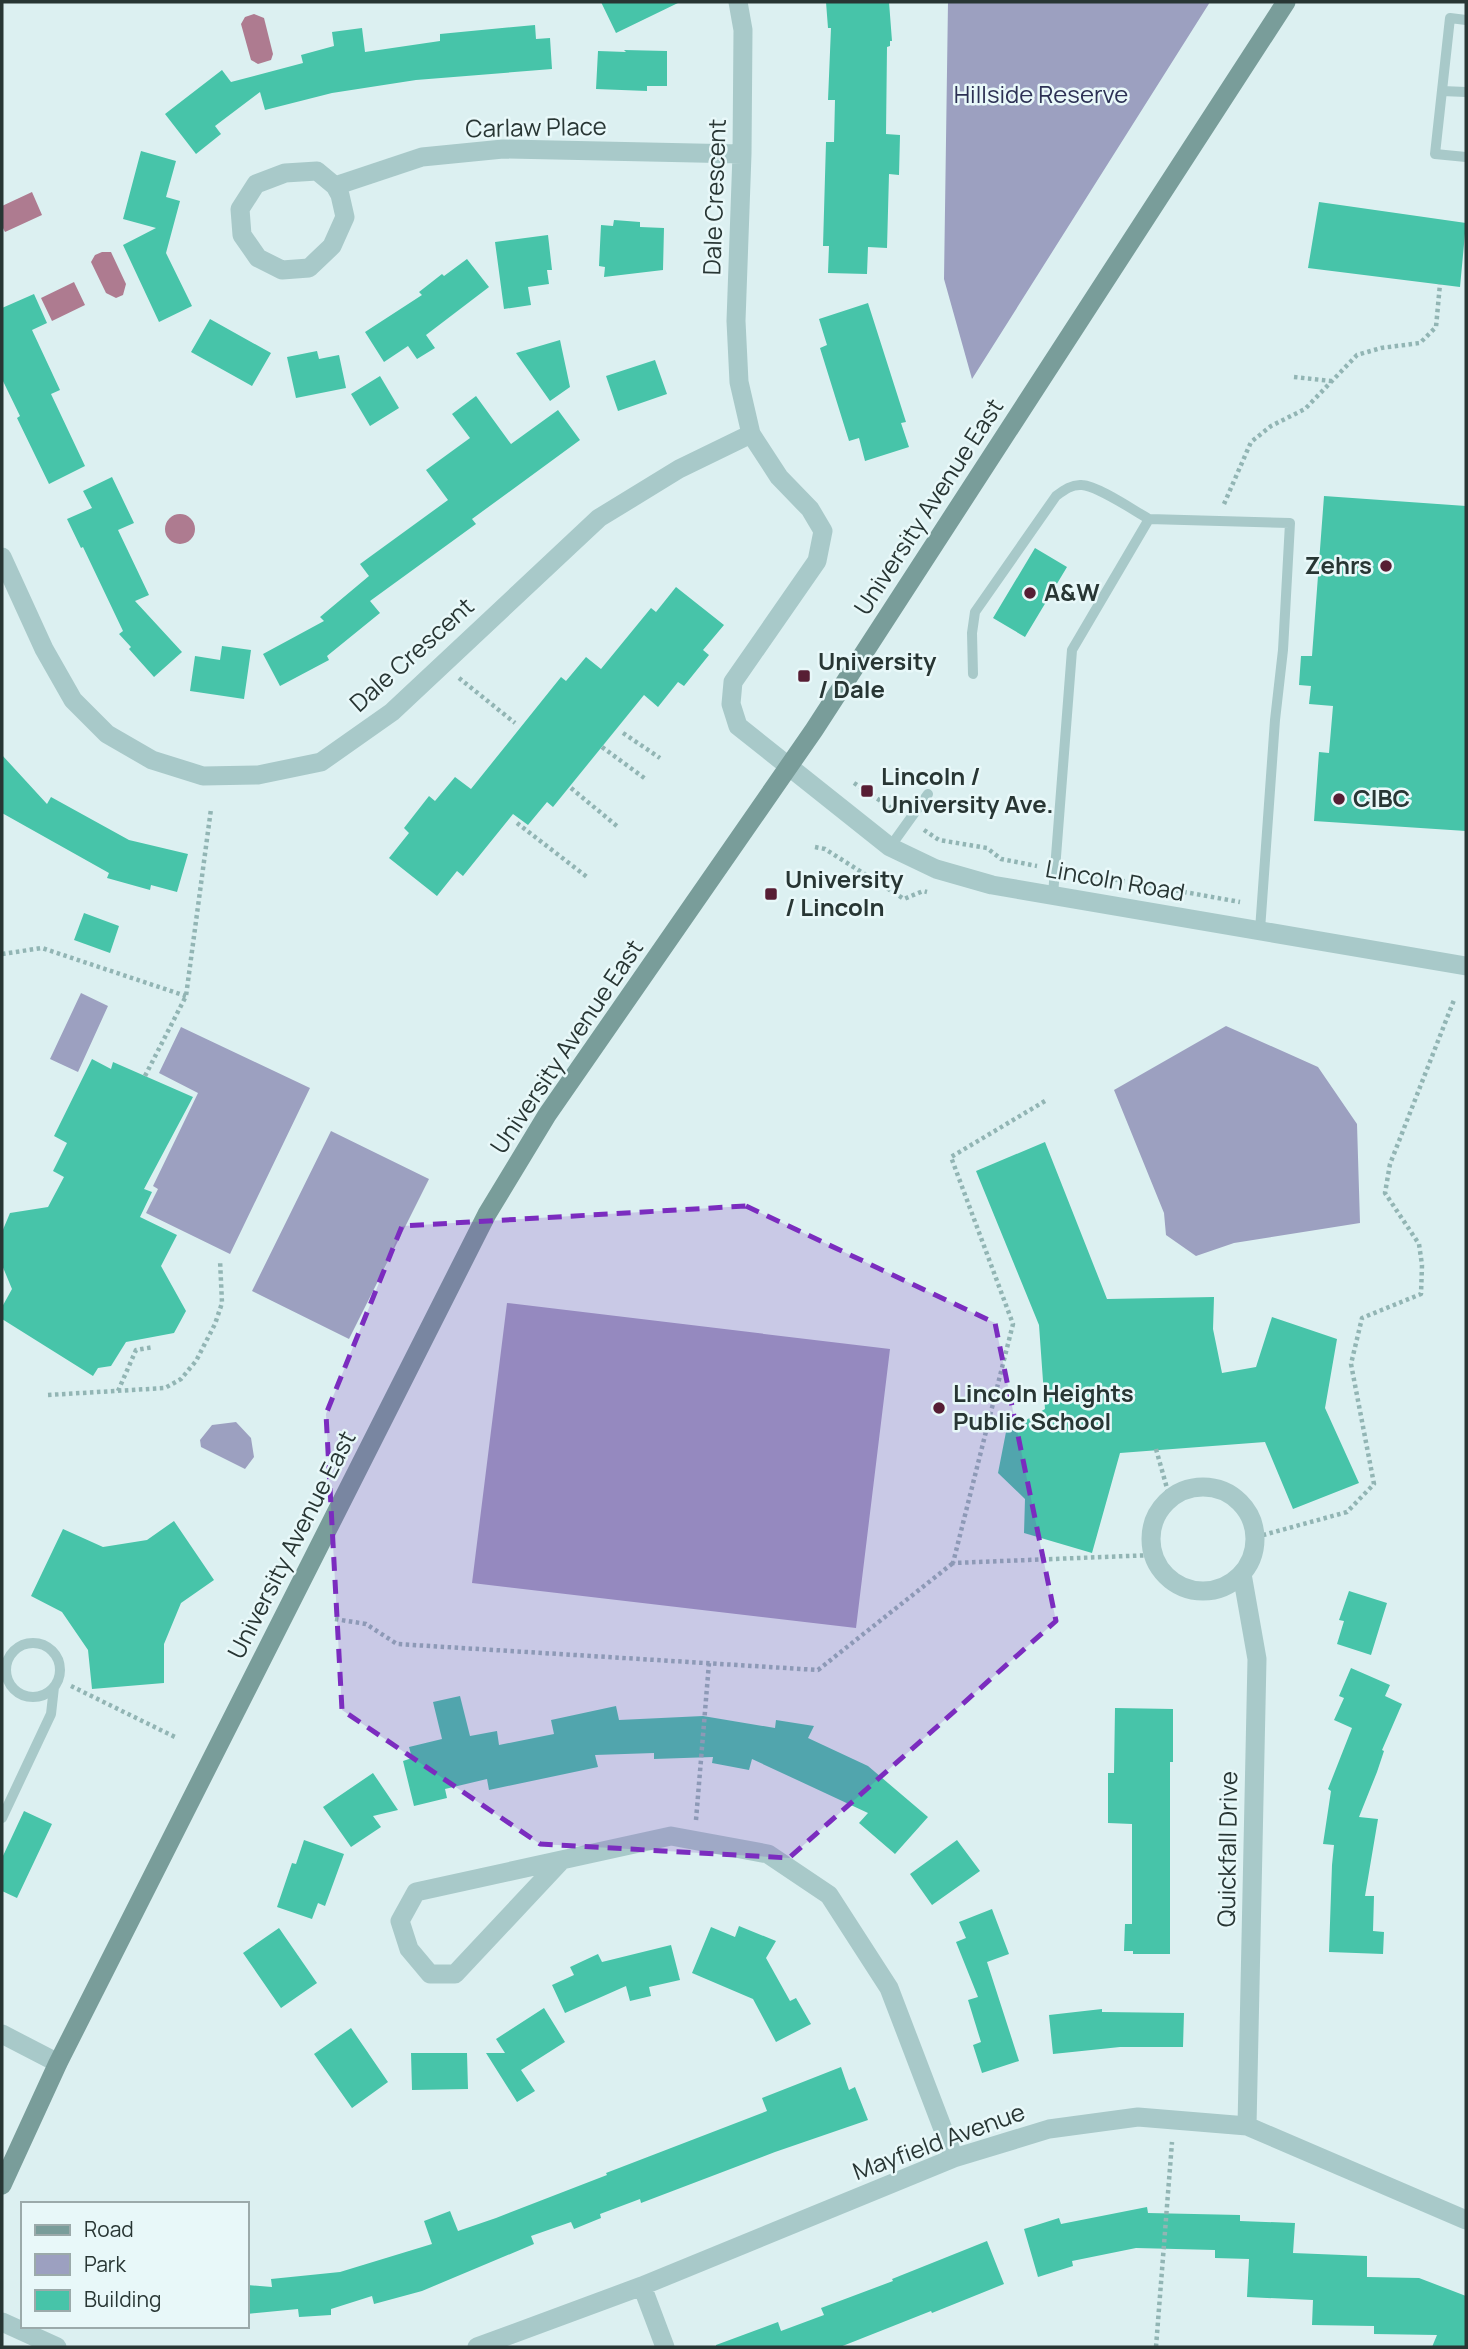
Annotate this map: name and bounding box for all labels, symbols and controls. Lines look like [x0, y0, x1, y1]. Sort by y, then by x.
park label: Hillside Reserve [954, 77, 1128, 110]
street label: Carlaw Place [465, 109, 607, 144]
street label: Dale Crescent [694, 118, 733, 276]
street label: University Avenue East [845, 392, 1010, 621]
place label: Zehrs [1305, 548, 1372, 581]
marker: Zehrs [1378, 558, 1394, 574]
place label: A&W [1044, 575, 1100, 608]
marker: A&W [1022, 585, 1038, 601]
street label: Dale Crescent [342, 589, 480, 719]
place label: University / Dale [818, 644, 937, 705]
marker: University / Dale [796, 668, 812, 684]
place label: Lincoln / University Ave. [881, 759, 1054, 820]
place label: CIBC [1353, 781, 1410, 814]
marker: Lincoln / University Ave. [859, 783, 875, 799]
marker: CIBC [1331, 791, 1347, 807]
street label: Lincoln Road [1043, 851, 1187, 908]
place label: University / Lincoln [785, 862, 904, 923]
marker: University / Lincoln [763, 886, 779, 902]
street label: University Avenue East [482, 933, 650, 1160]
place label: Lincoln Heights Public School [953, 1376, 1134, 1437]
marker: Lincoln Heights Public School [931, 1400, 947, 1416]
street label: University Avenue East [219, 1425, 363, 1664]
street label: Quickfall Drive [1209, 1771, 1244, 1927]
street label: Mayfield Avenue [848, 2094, 1029, 2187]
legend [21, 2202, 248, 2328]
text: Road [84, 2215, 134, 2243]
text: Park [84, 2250, 126, 2278]
text: Building [84, 2285, 161, 2313]

